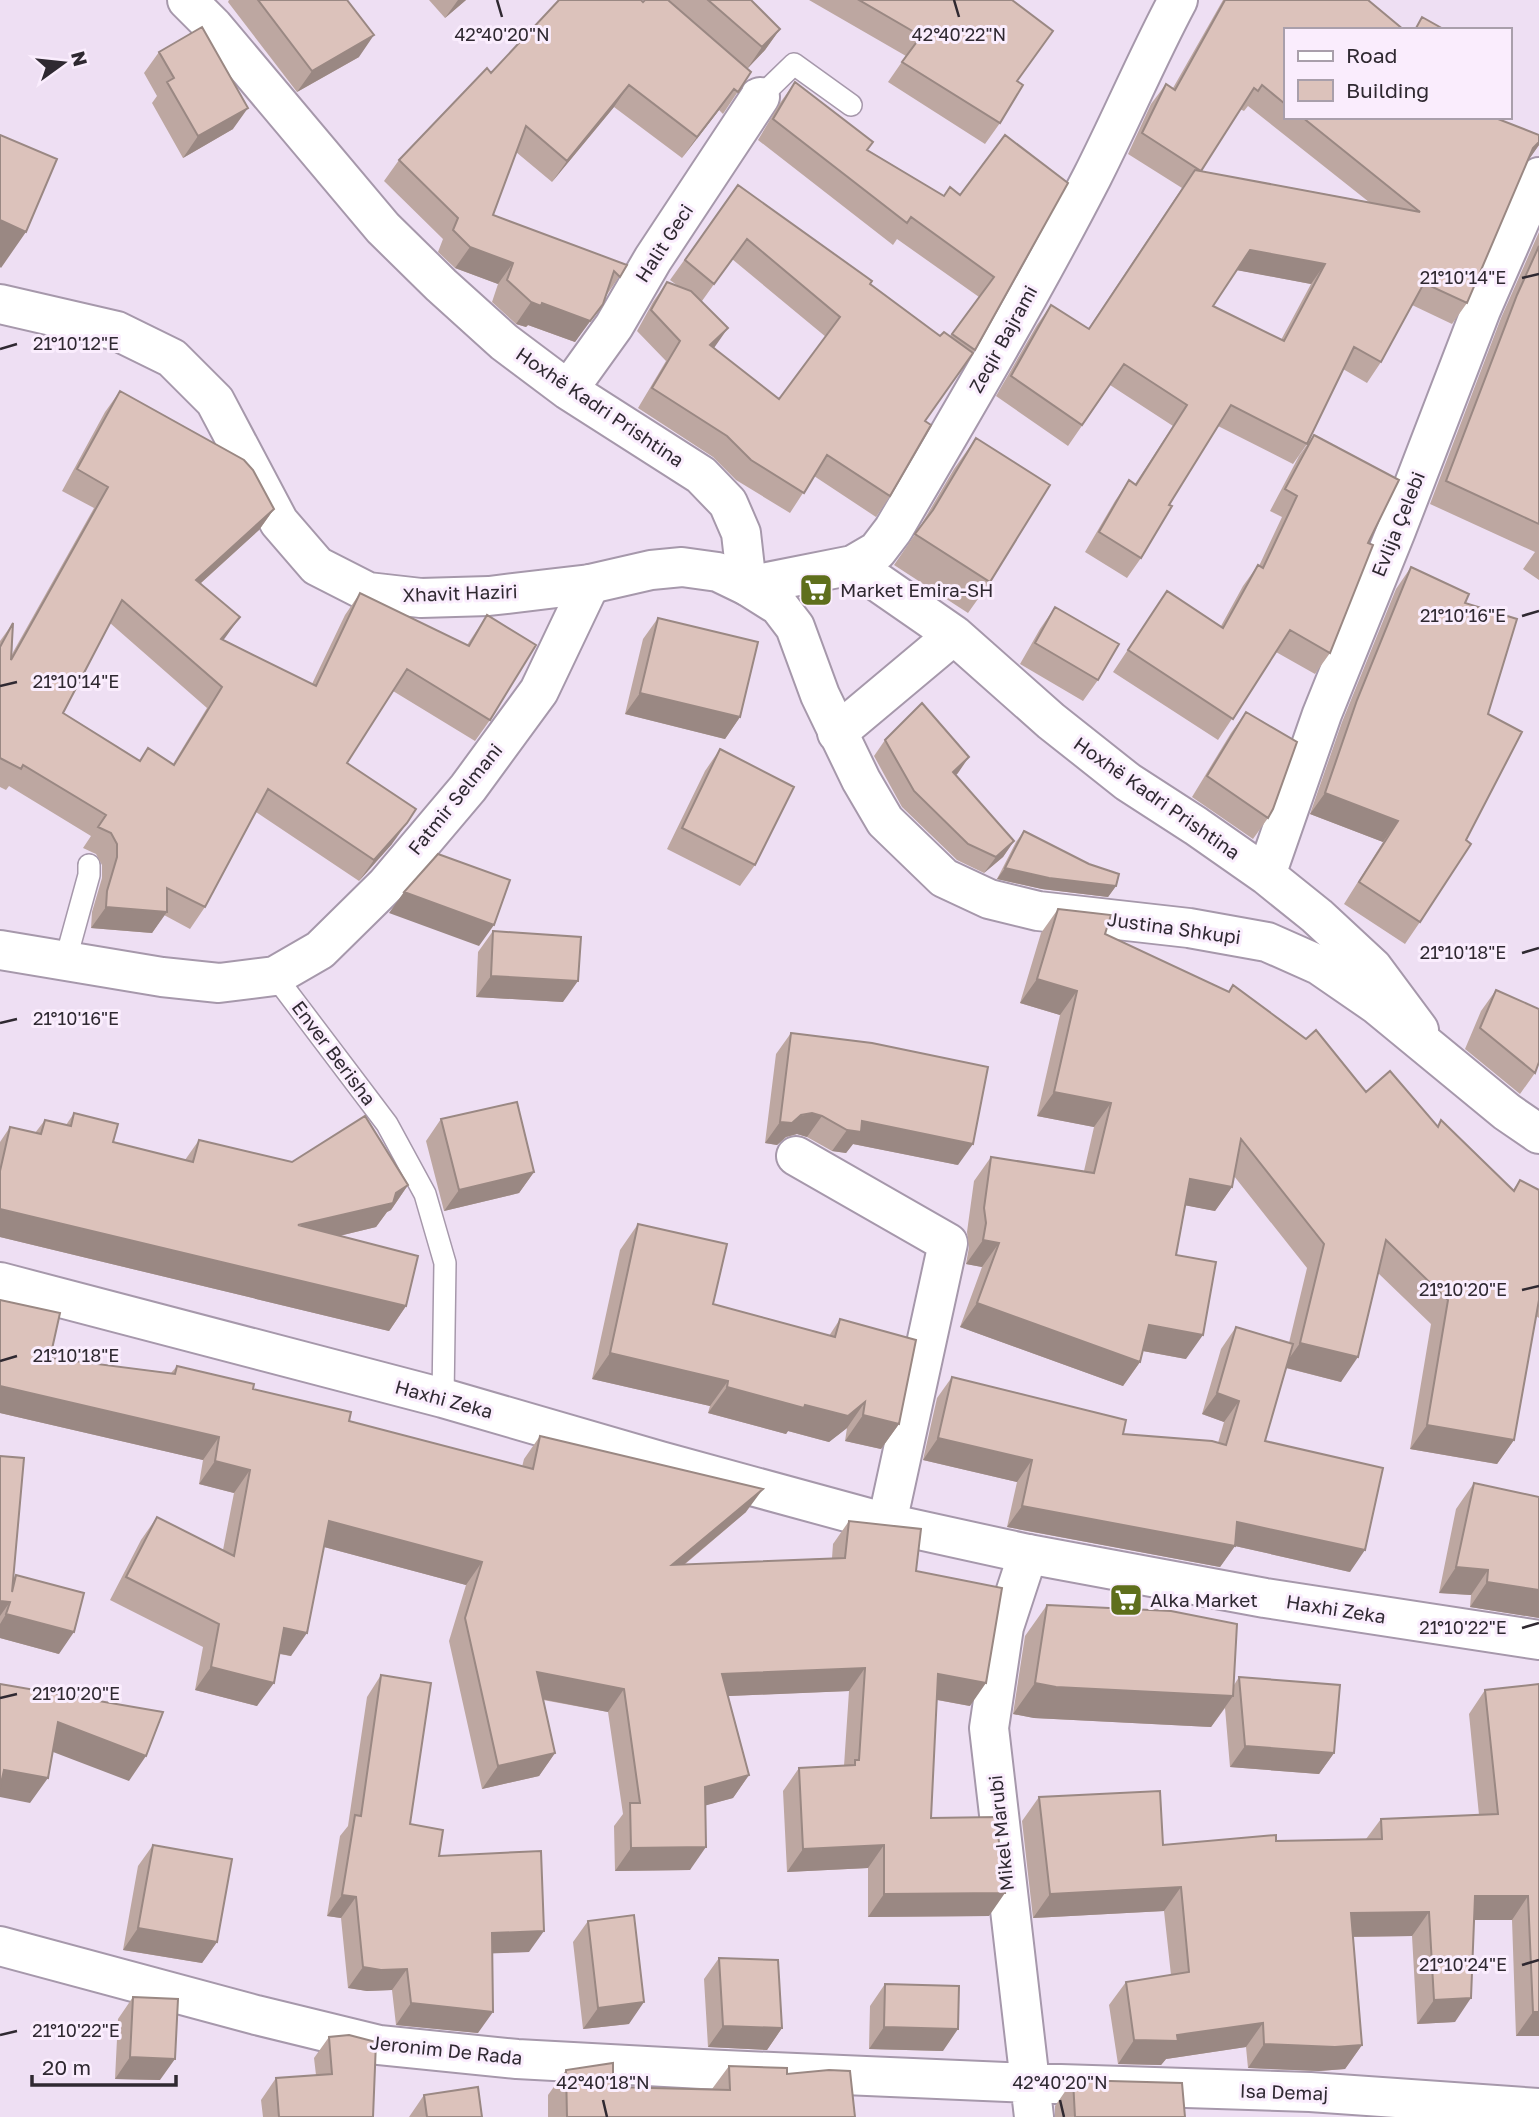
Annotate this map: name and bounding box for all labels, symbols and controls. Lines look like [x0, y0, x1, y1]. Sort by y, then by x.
text: 42°40'20"N [454, 23, 550, 45]
text: 42°40'22"N [912, 23, 1006, 45]
north arrow [28, 28, 98, 98]
legend [1284, 28, 1511, 119]
text: Road [1346, 42, 1397, 68]
text: N [67, 49, 93, 68]
text: Building [1346, 77, 1429, 103]
street label: Halit Geci [630, 199, 697, 286]
text: 21°10'14"E [1420, 266, 1506, 288]
street label: Zeqir Bajrami [964, 281, 1042, 397]
text: 21°10'12"E [33, 332, 119, 354]
street label: Hoxhë Kadri Prishtina [512, 342, 689, 471]
street label: Evlija Çelebi [1366, 468, 1429, 580]
supermarket icon: Market Emira-SH [797, 571, 835, 609]
place label: Market Emira-SH [840, 578, 993, 601]
street label: Xhavit Haziri [402, 579, 518, 606]
text: 21°10'16"E [1420, 604, 1506, 626]
text: 21°10'14"E [33, 670, 119, 692]
street label: Hoxhë Kadri Prishtina [1070, 732, 1245, 864]
street label: Fatmir Selmani [403, 738, 507, 859]
street label: Justina Shkupi [1106, 907, 1242, 948]
text: 21°10'18"E [1420, 941, 1506, 963]
street label: Enver Berisha [288, 996, 381, 1110]
text: 21°10'16"E [33, 1007, 119, 1029]
text: 21°10'20"E [1419, 1278, 1507, 1300]
text: 21°10'18"E [33, 1344, 119, 1366]
street label: Haxhi Zeka [393, 1374, 496, 1423]
supermarket icon: Alka Market [1107, 1581, 1145, 1619]
place label: Alka Market [1150, 1588, 1258, 1611]
street label: Haxhi Zeka [1285, 1589, 1388, 1628]
text: 21°10'22"E [1419, 1616, 1507, 1638]
text: 21°10'20"E [32, 1682, 120, 1704]
street label: Mikel Marubi [983, 1774, 1018, 1892]
text: 21°10'24"E [1419, 1953, 1507, 1975]
text: 21°10'22"E [32, 2019, 120, 2041]
street label: Jeronim De Rada [369, 2030, 524, 2069]
scale bar [32, 2044, 175, 2088]
text: 20 m [42, 2054, 91, 2080]
text: 42°40'18"N [556, 2071, 650, 2093]
text: 42°40'20"N [1012, 2071, 1108, 2093]
street label: Isa Demaj [1239, 2078, 1329, 2105]

